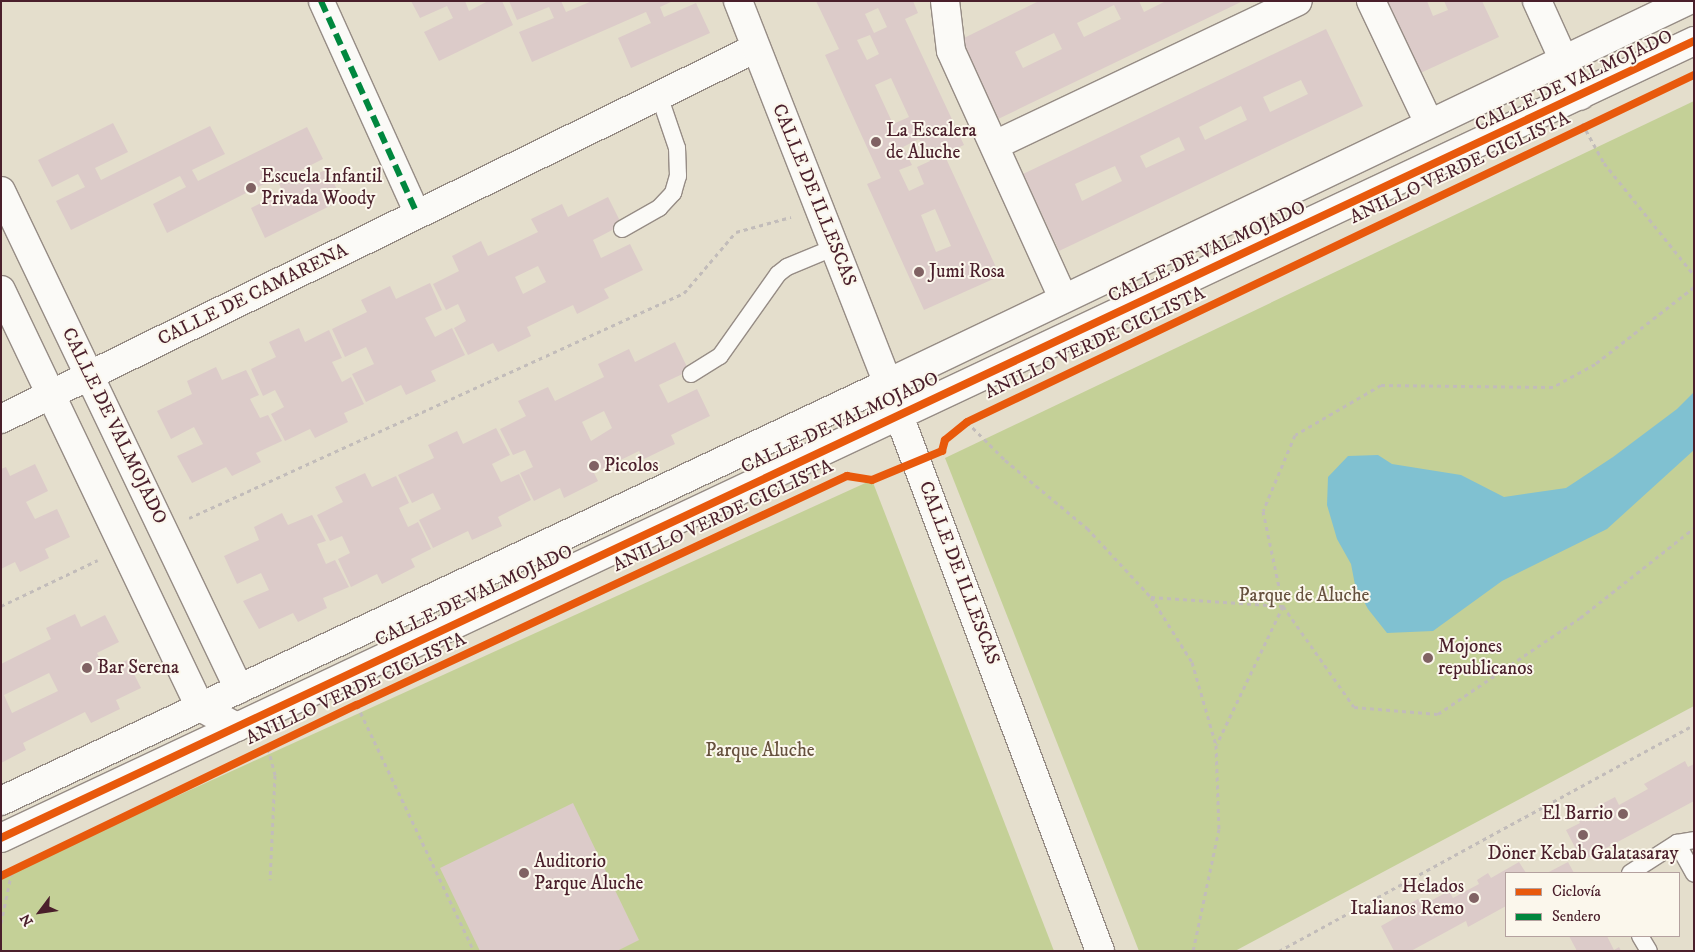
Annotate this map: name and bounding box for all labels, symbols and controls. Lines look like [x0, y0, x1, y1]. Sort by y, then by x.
street label: CALLE DE VALMOJADO [1472, 25, 1676, 137]
street label: CALLE DE ILLESCAS [767, 101, 861, 289]
street label: ANILLO VERDE CICLISTA [1346, 107, 1574, 229]
place label: La Escalera de Aluche [886, 120, 977, 164]
marker: La Escalera de Aluche [870, 136, 882, 148]
place label: Escuela Infantil Privada Woody [261, 166, 382, 210]
marker: Escuela Infantil Privada Woody [245, 182, 257, 194]
street label: CALLE DE VALMOJADO [1105, 196, 1309, 308]
street label: CALLE DE CAMARENA [154, 239, 352, 351]
place label: Jumi Rosa [929, 261, 1005, 283]
marker: Jumi Rosa [913, 266, 925, 278]
street label: ANILLO VERDE CICLISTA [981, 282, 1209, 404]
street label: CALLE DE VALMOJADO [57, 324, 171, 528]
street label: CALLE DE VALMOJADO [738, 367, 942, 479]
place label: Picolos [604, 455, 659, 477]
street label: ANILLO VERDE CICLISTA [609, 455, 837, 577]
marker: Picolos [588, 460, 600, 472]
street label: CALLE DE ILLESCAS [914, 478, 1004, 668]
street label: CALLE DE VALMOJADO [372, 540, 576, 652]
park label: Parque de Aluche [1239, 585, 1369, 607]
street label: ANILLO VERDE CICLISTA [242, 628, 470, 750]
place label: Mojones republicanos [1438, 636, 1533, 680]
marker: Mojones republicanos [1422, 652, 1434, 664]
place label: Bar Serena [97, 657, 179, 679]
marker: Bar Serena [81, 662, 93, 674]
park label: Parque Aluche [705, 740, 815, 762]
place label: El Barrio [1541, 803, 1613, 825]
marker: El Barrio [1617, 808, 1629, 820]
marker: Döner Kebab Galatasaray [1577, 829, 1589, 841]
place label: Döner Kebab Galatasaray [1488, 843, 1678, 865]
place label: Auditorio Parque Aluche [534, 851, 643, 895]
marker: Auditorio Parque Aluche [518, 867, 530, 879]
legend [1505, 872, 1680, 937]
place label: Helados Italianos Remo [1350, 876, 1464, 920]
text: Ciclovía [1552, 882, 1601, 901]
north arrow [15, 887, 65, 937]
marker: Helados Italianos Remo [1468, 892, 1480, 904]
text: Sendero [1552, 907, 1600, 926]
text: N [16, 910, 38, 929]

